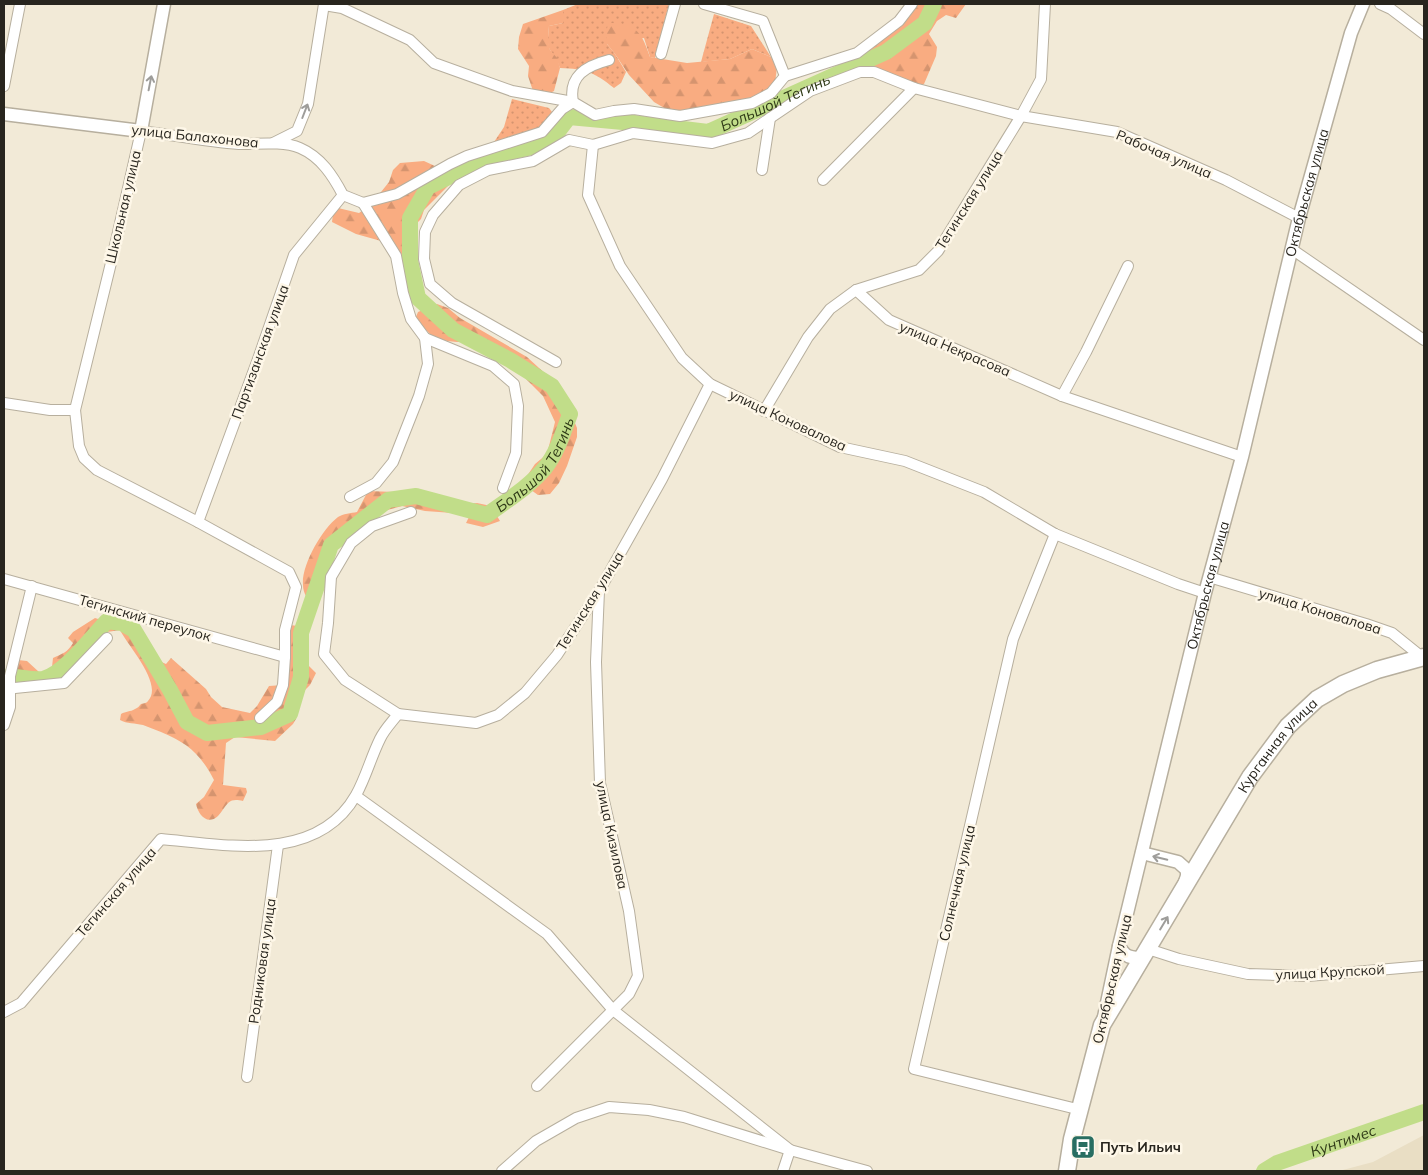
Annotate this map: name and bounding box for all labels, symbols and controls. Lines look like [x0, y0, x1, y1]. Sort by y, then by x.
water label: Большой Тегинь [717, 69, 833, 135]
one-way arrow [145, 75, 155, 91]
one-way arrow [300, 104, 310, 119]
street label: улица Балахонова [131, 120, 259, 152]
street label: Рабочая улица [1113, 126, 1215, 182]
street label: Октябрьская улица [1281, 126, 1333, 259]
street label: Тегинская улица [931, 147, 1007, 253]
street label: Школьная улица [101, 149, 145, 265]
street label: Партизанская улица [227, 282, 293, 422]
street label: улица Некрасова [897, 317, 1013, 381]
street label: улица Коновалова [727, 385, 849, 455]
water label: Большой Тегинь [491, 414, 578, 516]
street label: Октябрьская улица [1183, 519, 1233, 651]
street label: Тегинская улица [552, 548, 628, 654]
street label: улица Коновалова [1257, 584, 1383, 638]
street label: Тегинский переулок [77, 591, 213, 646]
street label: Курганная улица [1234, 694, 1321, 796]
street label: улица Кизилова [592, 779, 632, 891]
street label: Солнечная улица [935, 823, 979, 943]
street label: Тегинская улица [72, 843, 160, 941]
one-way arrow [1153, 852, 1169, 862]
street label: Родниковая улица [244, 897, 280, 1025]
street label: Октябрьская улица [1088, 913, 1136, 1045]
one-way arrow [1159, 917, 1169, 931]
street label: улица Крупской [1275, 960, 1385, 984]
water label: Кунтимес [1307, 1120, 1379, 1160]
bus stop icon: Путь Ильич [1070, 1134, 1096, 1160]
place label: Путь Ильич [1100, 1138, 1181, 1156]

